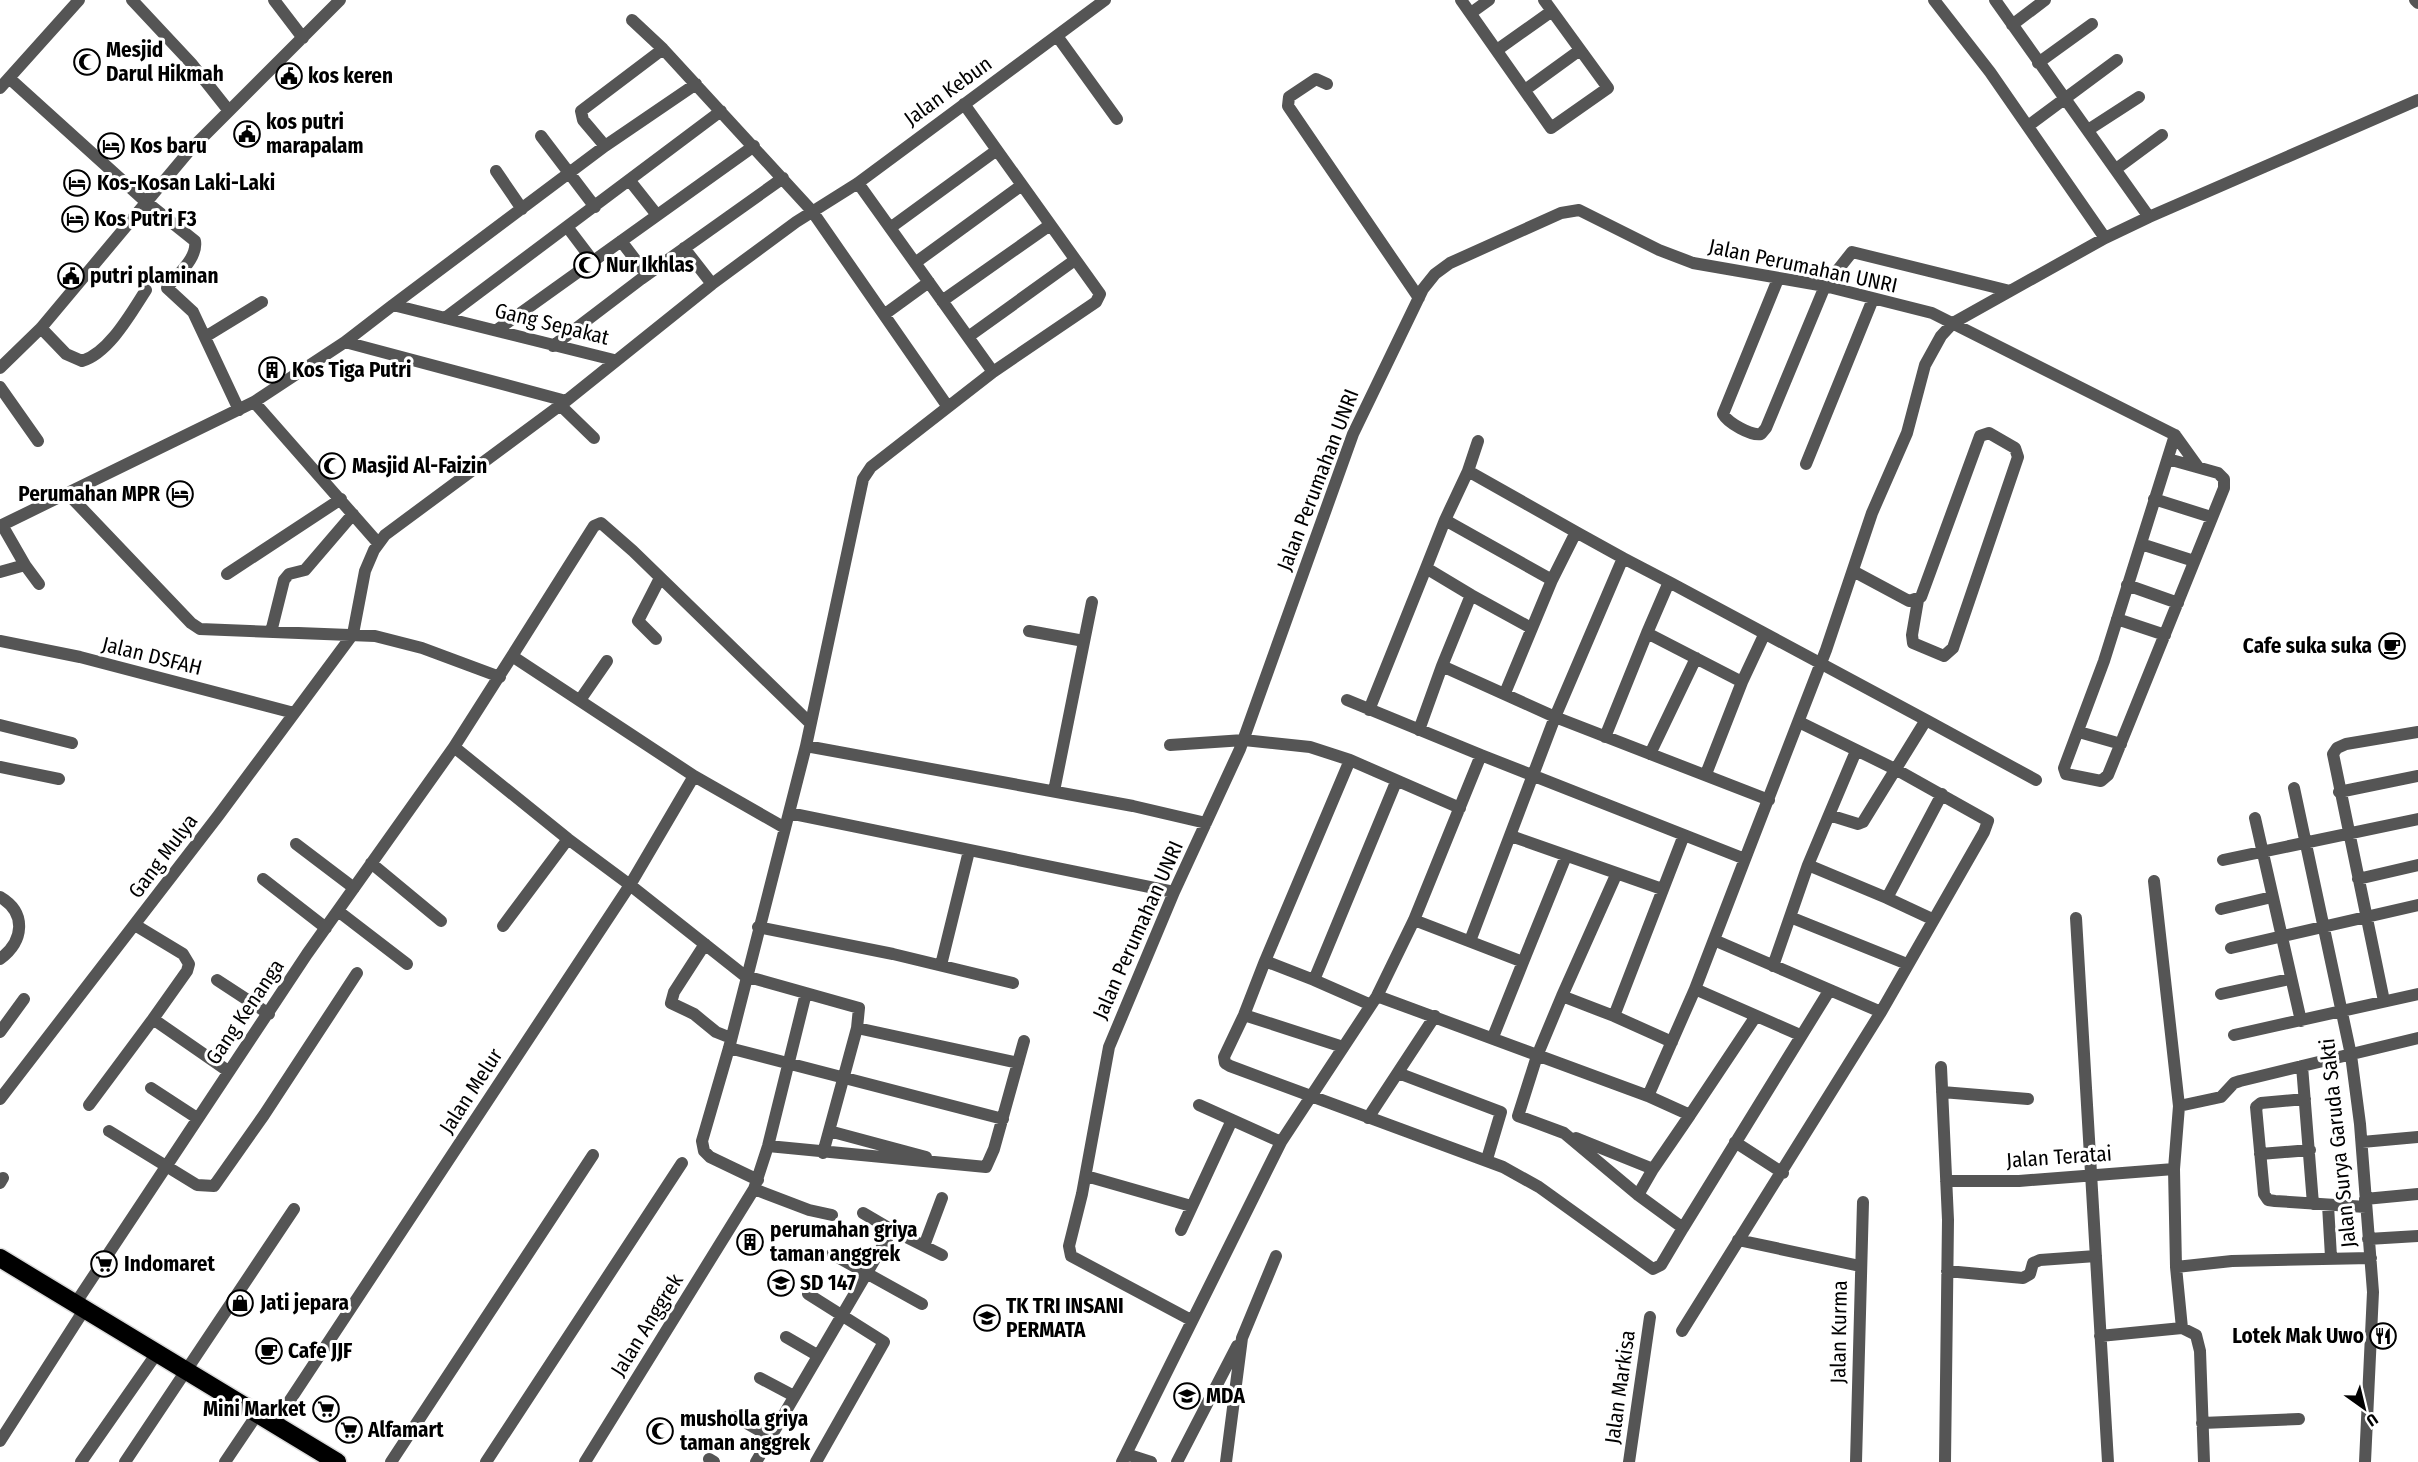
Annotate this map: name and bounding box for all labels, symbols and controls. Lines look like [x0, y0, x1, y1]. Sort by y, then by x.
place label: Mesjid Darul Hikmah [106, 37, 224, 87]
mosque icon: Mesjid Darul Hikmah [72, 47, 102, 77]
street label: Jalan Kebun [899, 51, 997, 131]
public building icon: kos keren [274, 61, 304, 91]
place label: kos keren [308, 63, 393, 89]
place label: kos putri marapalam [266, 109, 364, 159]
public building icon: kos putri marapalam [232, 119, 262, 149]
hotel icon: Kos baru [96, 131, 126, 161]
place label: Kos baru [130, 133, 207, 159]
hotel icon: Kos-Kosan Laki-Laki [62, 168, 92, 198]
place label: Kos-Kosan Laki-Laki [97, 170, 275, 196]
hotel icon: Kos Putri F3 [60, 204, 90, 234]
place label: Kos Putri F3 [94, 206, 197, 232]
street label: Jalan Perumahan UNRI [1706, 233, 1900, 299]
mosque icon: Nur Ikhlas [572, 250, 602, 280]
place label: Nur Ikhlas [606, 252, 694, 278]
public building icon: putri plaminan [56, 261, 86, 291]
place label: putri plaminan [90, 263, 219, 289]
street label: Gang Sepakat [492, 297, 612, 351]
building icon: Kos Tiga Putri [257, 355, 287, 385]
place label: Kos Tiga Putri [292, 357, 412, 383]
street label: Jalan Perumahan UNRI [1271, 386, 1365, 574]
mosque icon: Masjid Al-Faizin [317, 451, 347, 481]
place label: Masjid Al-Faizin [352, 453, 487, 479]
hotel icon: Perumahan MPR [165, 479, 195, 509]
place label: Perumahan MPR [18, 481, 160, 507]
street label: Jalan DSFAH [99, 631, 205, 681]
cafe icon: Cafe suka suka [2377, 631, 2407, 661]
place label: Cafe suka suka [2243, 633, 2372, 659]
street label: Gang Mulya [123, 809, 203, 903]
street label: Jalan Perumahan UNRI [1087, 837, 1189, 1023]
street label: Gang Kenanga [200, 954, 290, 1070]
street label: Jalan Surya Garuda Sakti [2314, 1037, 2362, 1249]
street label: Jalan Melur [434, 1043, 509, 1139]
street label: Jalan Teratai [2005, 1140, 2113, 1174]
place label: perumahan griya taman anggrek [770, 1217, 918, 1267]
building icon: perumahan griya taman anggrek [735, 1227, 765, 1257]
supermarket icon: Indomaret [89, 1249, 119, 1279]
place label: Indomaret [124, 1251, 216, 1277]
school or university icon: SD 147 [766, 1268, 796, 1298]
street label: Jalan Anggrek [605, 1269, 689, 1381]
place label: SD 147 [800, 1270, 856, 1296]
street label: Jalan Kurma [1825, 1280, 1853, 1384]
shop icon: Jati jepara [225, 1288, 255, 1318]
place label: Jati jepara [259, 1290, 349, 1316]
place label: TK TRI INSANI PERMATA [1006, 1293, 1124, 1343]
school or university icon: TK TRI INSANI PERMATA [972, 1303, 1002, 1333]
restaurant icon: Lotek Mak Uwo [2368, 1321, 2398, 1351]
place label: Lotek Mak Uwo [2232, 1323, 2364, 1349]
street label: Jalan Markisa [1599, 1329, 1641, 1445]
cafe icon: Cafe JJF [254, 1336, 284, 1366]
place label: Cafe JJF [288, 1338, 353, 1364]
north arrow [2334, 1378, 2394, 1438]
school or university icon: MDA [1172, 1381, 1202, 1411]
place label: MDA [1206, 1383, 1245, 1409]
supermarket icon: Mini Market [311, 1394, 341, 1424]
place label: Mini Market [203, 1396, 307, 1422]
place label: musholla griya taman anggrek [680, 1406, 811, 1456]
text: U [2363, 1410, 2381, 1431]
supermarket icon: Alfamart [334, 1415, 364, 1445]
mosque icon: musholla griya taman anggrek [645, 1416, 675, 1446]
place label: Alfamart [367, 1417, 444, 1443]

